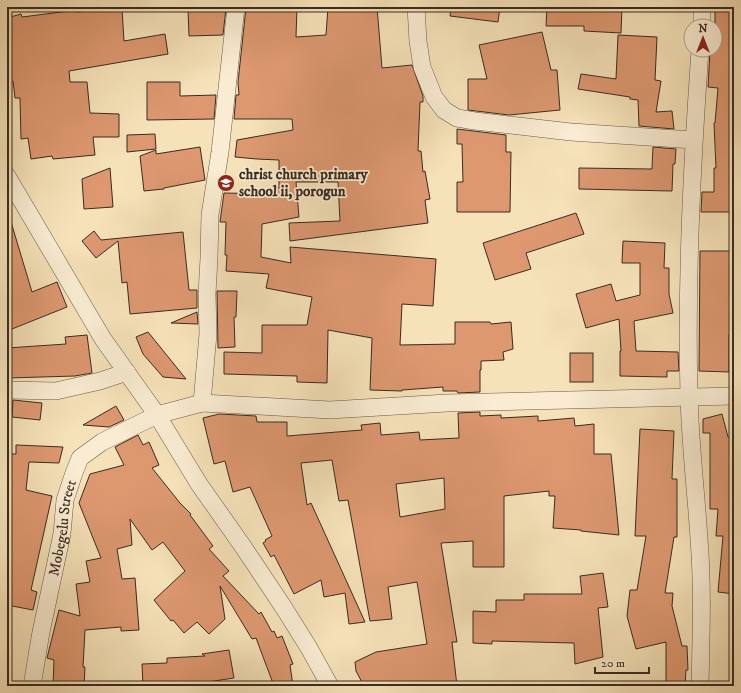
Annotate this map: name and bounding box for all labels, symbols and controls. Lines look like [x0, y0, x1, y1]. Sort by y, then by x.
north arrow [683, 18, 723, 58]
text: N [698, 22, 708, 36]
place label: christ church primary school ii, porogun [239, 165, 369, 201]
school or university icon: christ church primary school ii, porogun [216, 173, 236, 193]
street label: Mobegelu Street [44, 477, 81, 578]
scale bar [595, 649, 649, 675]
text: 20 m [601, 656, 625, 671]

